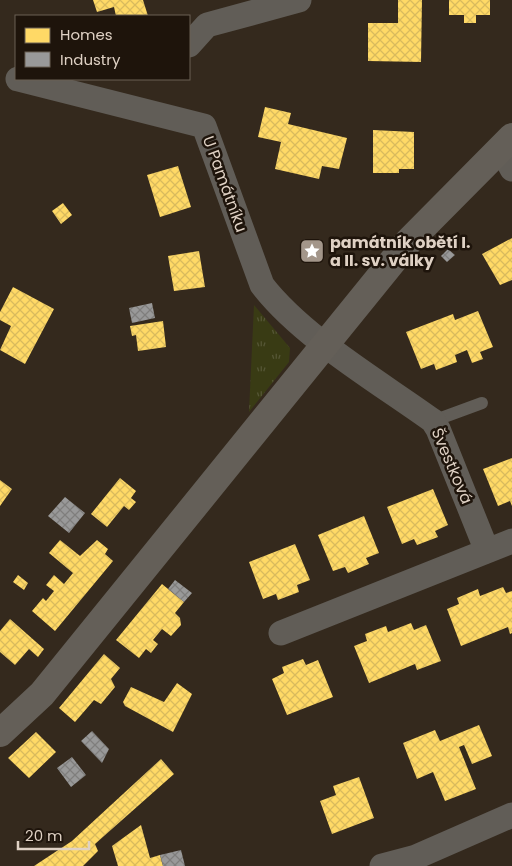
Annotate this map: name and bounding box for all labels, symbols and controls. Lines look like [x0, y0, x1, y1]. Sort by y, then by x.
legend [15, 15, 190, 80]
text: Homes [60, 24, 113, 45]
text: Industry [60, 49, 121, 70]
street label: U Památníku [197, 133, 253, 235]
place label: památník obětí I. a II. sv. války [330, 231, 470, 272]
place icon: památník obětí I. a II. sv. války [299, 238, 325, 264]
street label: Švestková [426, 424, 478, 508]
scale bar [18, 818, 89, 850]
text: 20 m [25, 825, 63, 846]

